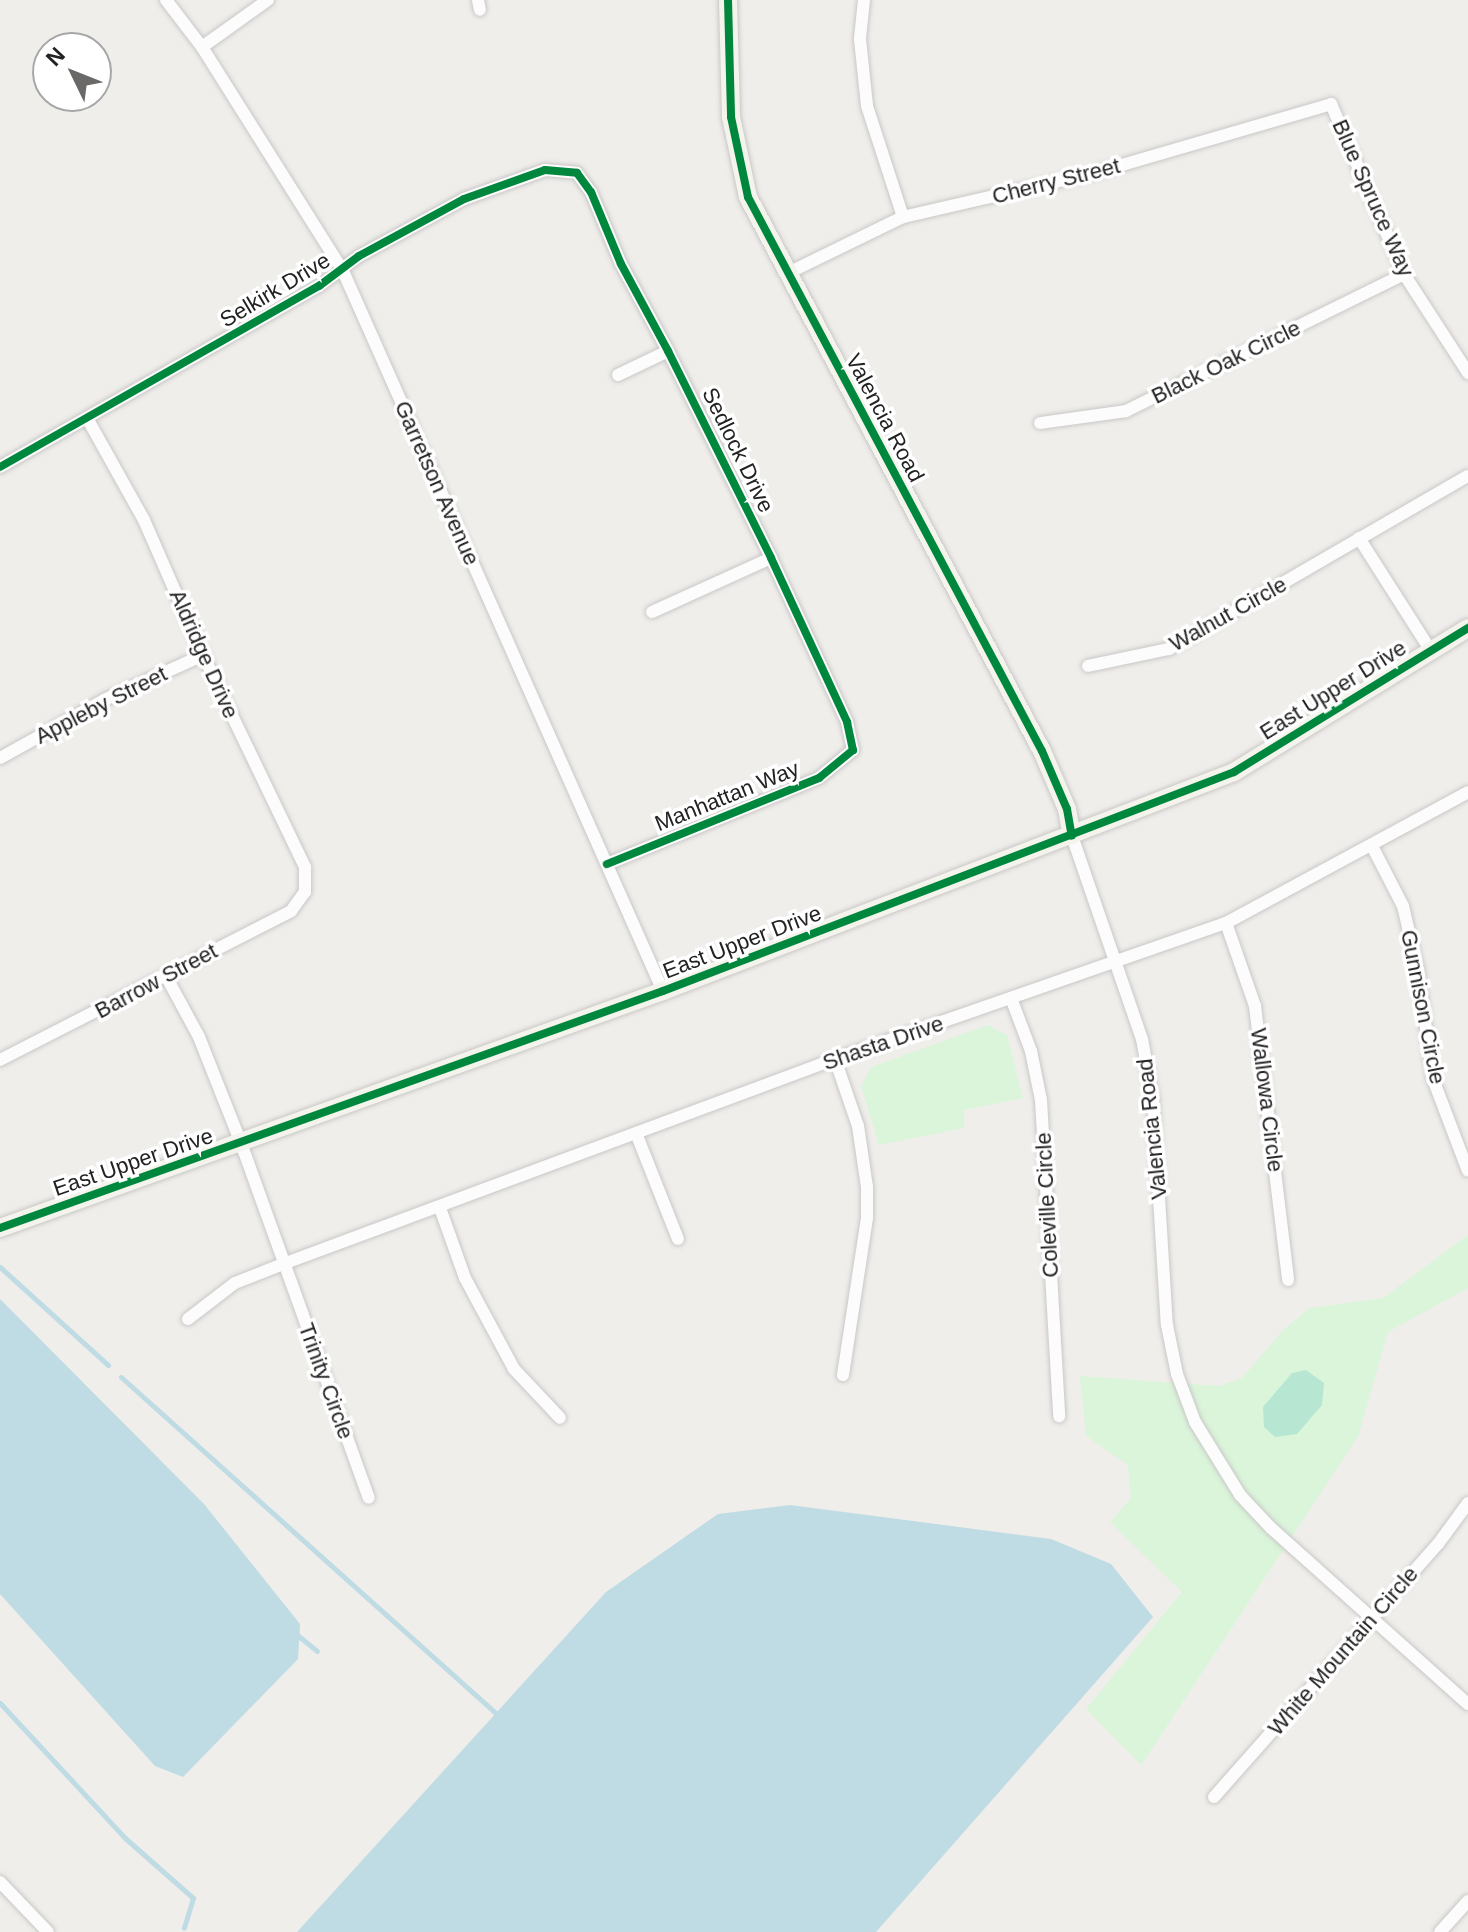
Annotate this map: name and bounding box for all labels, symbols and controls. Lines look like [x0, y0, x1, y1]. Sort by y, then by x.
north arrow [32, 32, 112, 112]
text: N [41, 42, 70, 71]
street label: Blue Spruce Way [1327, 115, 1419, 281]
street label: Cherry Street [989, 152, 1123, 210]
street label: Selkirk Drive [215, 247, 335, 333]
street label: Black Oak Circle [1147, 314, 1305, 410]
street label: Valencia Road [840, 349, 930, 487]
street label: Sedlock Drive [696, 383, 780, 517]
street label: Garretson Avenue [389, 396, 485, 570]
street label: Walnut Circle [1165, 571, 1291, 657]
street label: Aldridge Drive [164, 586, 244, 722]
street label: East Upper Drive [1255, 634, 1411, 746]
street label: Appleby Street [31, 660, 171, 750]
street label: Manhattan Way [651, 755, 803, 837]
street label: East Upper Drive [659, 900, 825, 984]
street label: Gunnison Circle [1395, 928, 1451, 1086]
street label: Barrow Street [90, 938, 222, 1024]
street label: Shasta Drive [819, 1010, 947, 1076]
street label: Wallowa Circle [1245, 1027, 1289, 1173]
street label: Valencia Road [1131, 1057, 1173, 1201]
street label: East Upper Drive [50, 1122, 216, 1202]
street label: Coleville Circle [1030, 1132, 1064, 1278]
street label: Trinity Circle [293, 1319, 359, 1443]
street label: White Mountain Circle [1262, 1561, 1424, 1741]

